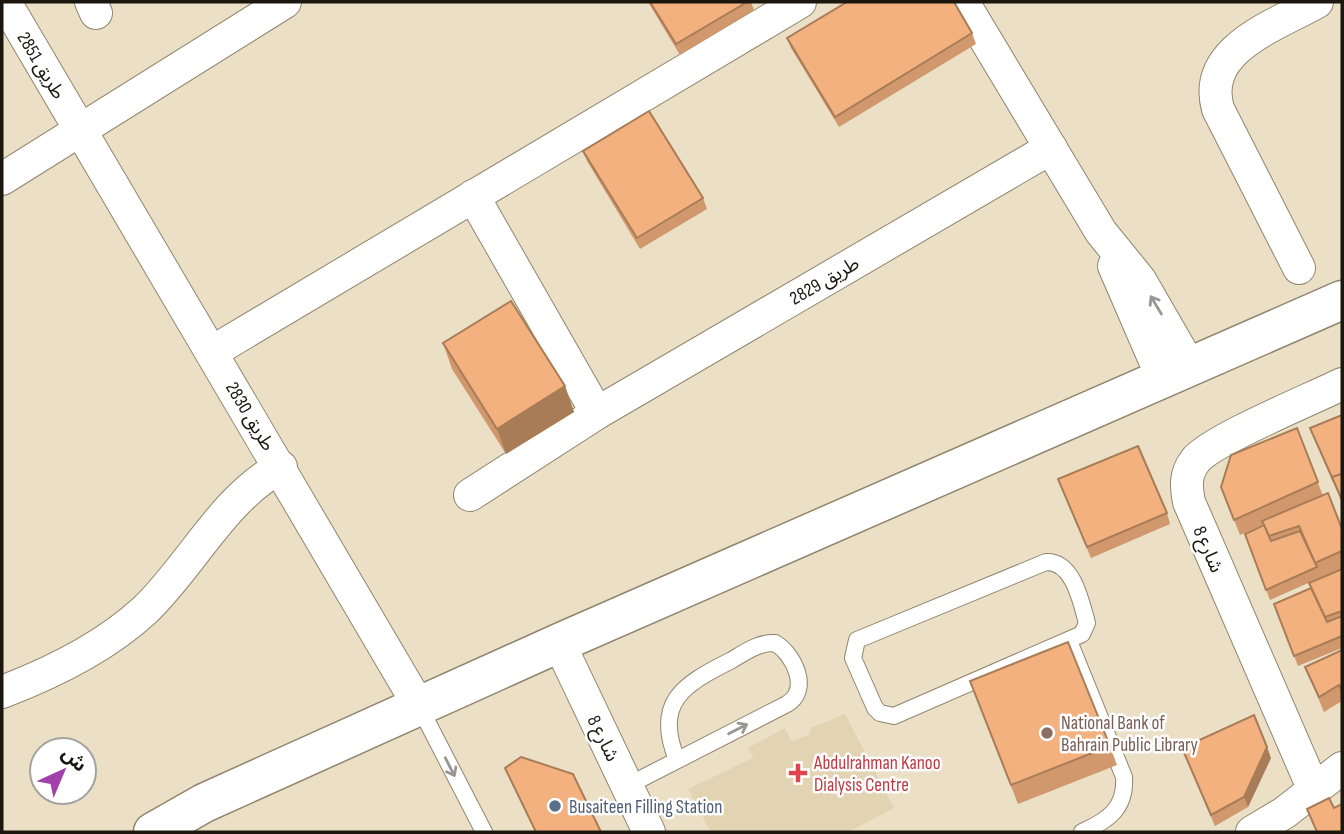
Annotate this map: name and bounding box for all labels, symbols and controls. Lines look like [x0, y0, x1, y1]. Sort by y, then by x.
street label: طريق 2851 [12, 28, 70, 104]
street label: طريق 2829 [786, 252, 864, 310]
one-way arrow [1149, 296, 1163, 316]
street label: طريق 2830 [220, 378, 279, 456]
street label: شارع 8 [1187, 523, 1228, 577]
street label: شارع 8 [581, 712, 624, 766]
place label: National Bank of Bahrain Public Library [1061, 712, 1199, 757]
one-way arrow [727, 722, 748, 736]
marker: National Bank of Bahrain Public Library [1039, 725, 1055, 741]
north arrow [28, 736, 98, 806]
text: ش [56, 743, 91, 777]
place label: Abdulrahman Kanoo Dialysis Centre [813, 752, 941, 797]
one-way arrow [444, 756, 457, 777]
marker: Abdulrahman Kanoo Dialysis Centre [788, 763, 808, 783]
place label: Busaiteen Filling Station [569, 796, 722, 819]
marker: Busaiteen Filling Station [547, 798, 563, 814]

